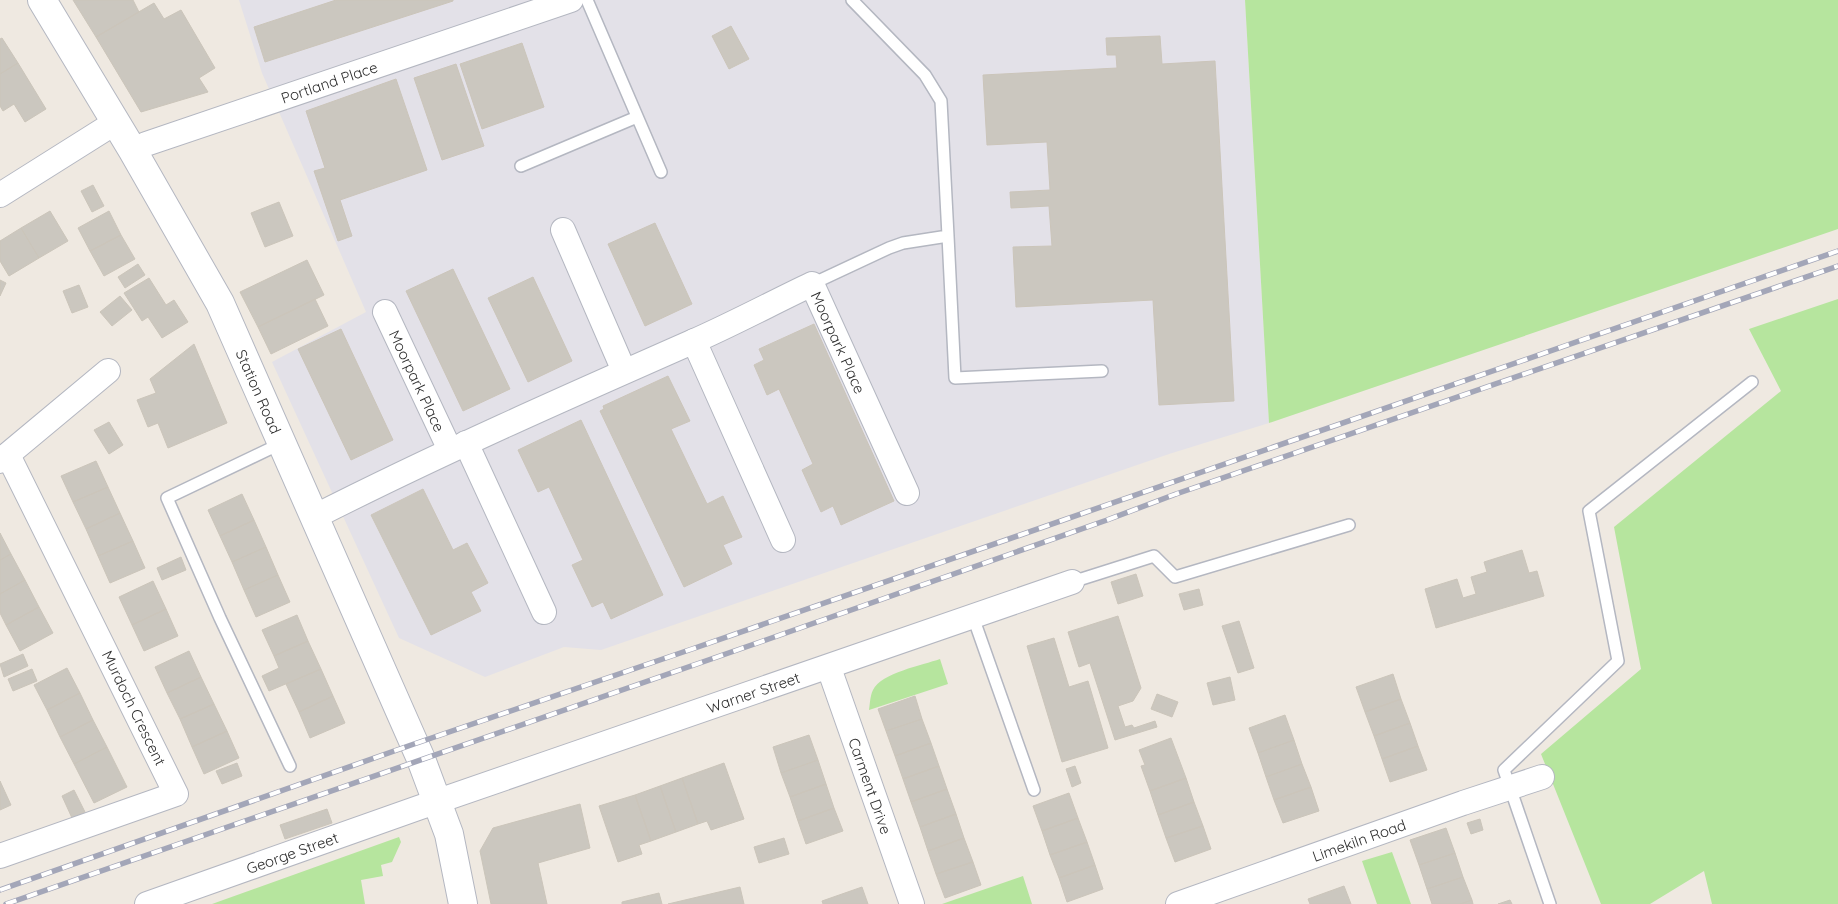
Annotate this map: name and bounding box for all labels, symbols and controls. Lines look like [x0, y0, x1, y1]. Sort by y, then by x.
street label: Portland Place [278, 57, 380, 107]
street label: Moorpark Place [807, 288, 870, 396]
street label: Moorpark Place [385, 327, 449, 435]
street label: Station Road [232, 346, 286, 436]
street label: Murdoch Crescent [98, 647, 170, 769]
street label: Warner Street [704, 667, 802, 717]
street label: Carment Drive [845, 735, 896, 837]
street label: Limekiln Road [1310, 815, 1408, 865]
street label: George Street [244, 828, 341, 878]

